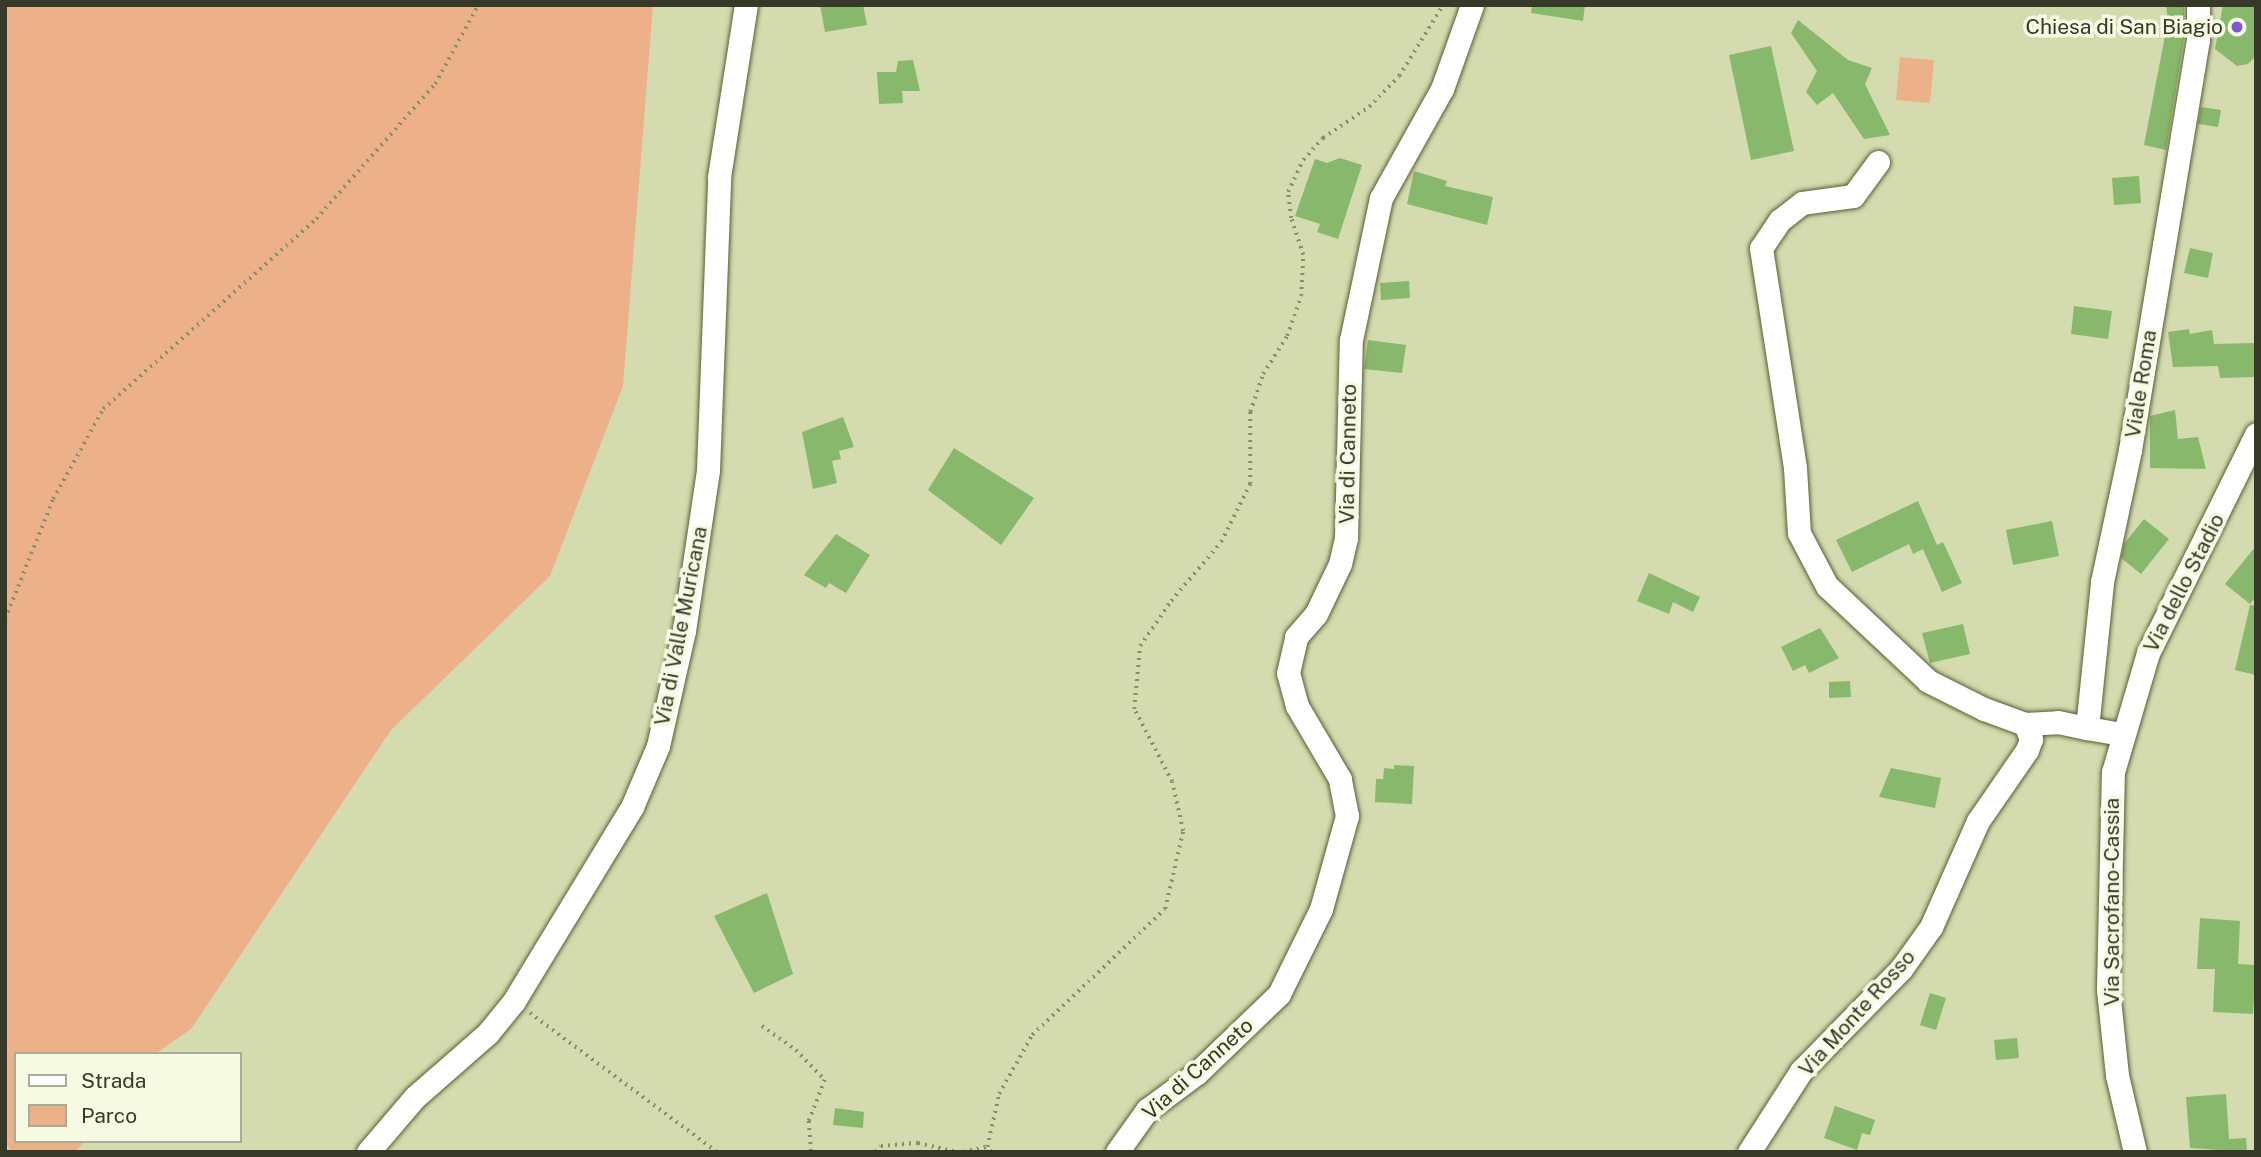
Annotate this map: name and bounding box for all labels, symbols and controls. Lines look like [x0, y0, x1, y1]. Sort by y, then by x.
place label: Chiesa di San Biagio [2025, 14, 2223, 40]
marker: Chiesa di San Biagio [2229, 19, 2245, 35]
street label: Viale Roma [2120, 328, 2162, 440]
street label: Via di Canneto [1334, 384, 1362, 524]
street label: Via dello Stadio [2138, 509, 2230, 657]
street label: Via di Valle Muricana [649, 524, 713, 728]
street label: Via Sacrofano-Cassia [2099, 798, 2125, 1006]
street label: Via Monte Rosso [1794, 944, 1920, 1082]
street label: Via di Canneto [1137, 1013, 1259, 1125]
legend [14, 1052, 242, 1143]
text: Strada [81, 1068, 146, 1093]
text: Parco [81, 1103, 137, 1128]

